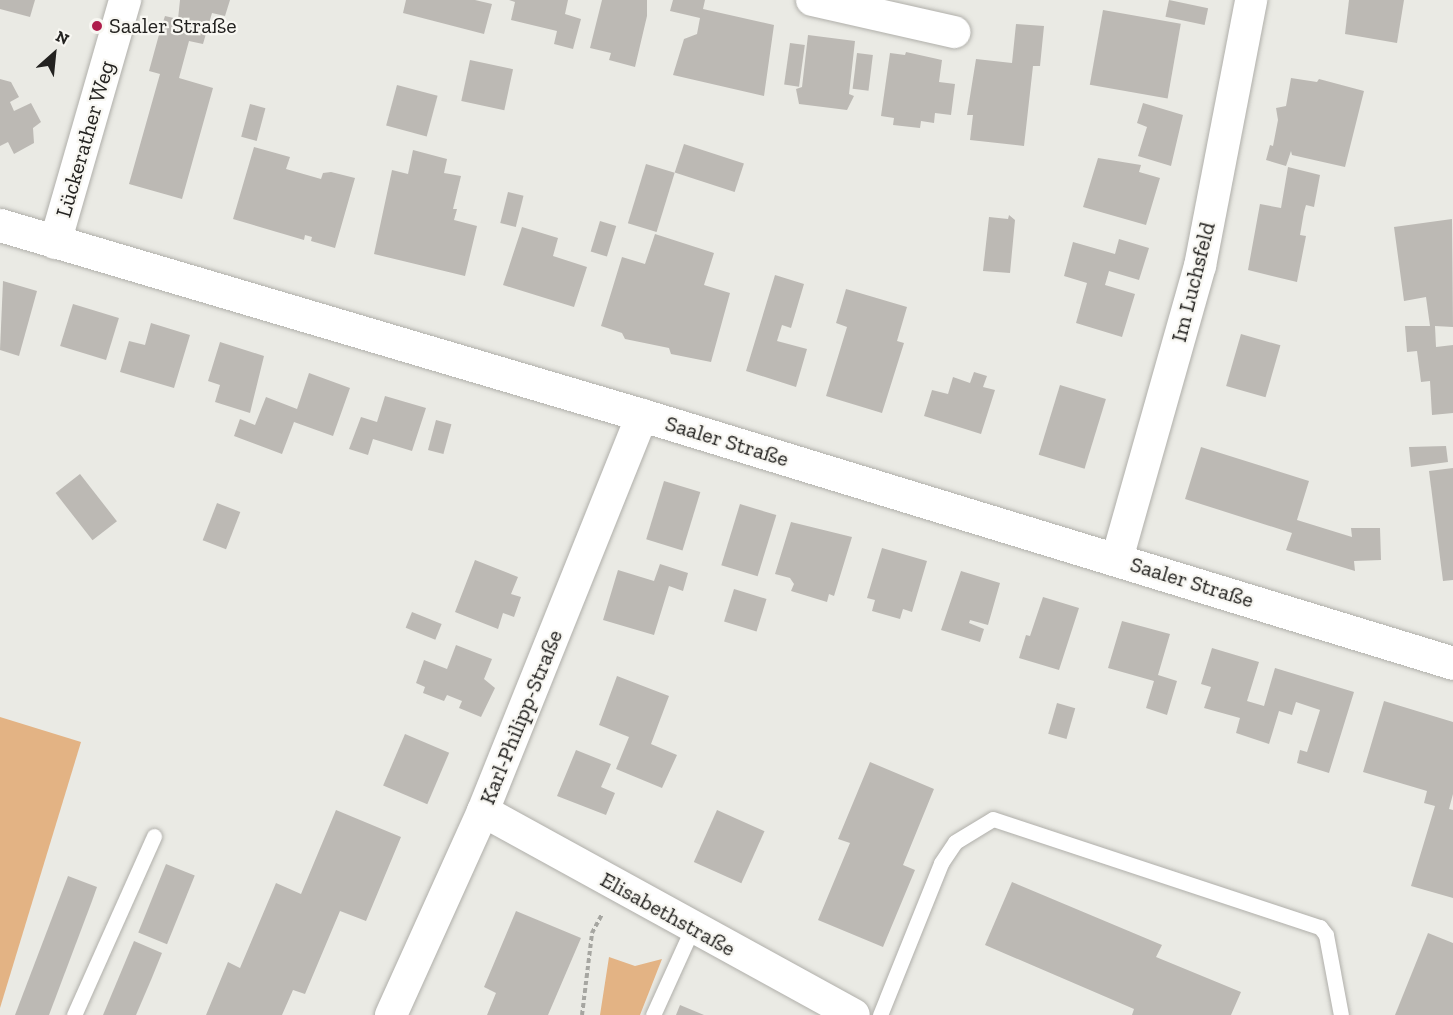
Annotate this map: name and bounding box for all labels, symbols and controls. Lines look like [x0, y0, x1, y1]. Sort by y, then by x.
place label: Saaler Straße [109, 13, 237, 39]
marker: Saaler Straße [90, 19, 104, 33]
north arrow [24, 24, 84, 84]
text: N [53, 26, 72, 49]
street label: Lückerather Weg [50, 57, 120, 221]
street label: Im Luchsfeld [1165, 219, 1221, 345]
street label: Saaler Straße [662, 410, 792, 472]
street label: Saaler Straße [1127, 551, 1257, 613]
street label: Karl-Philipp-Straße [474, 626, 568, 808]
street label: Elisabethstraße [596, 866, 740, 962]

